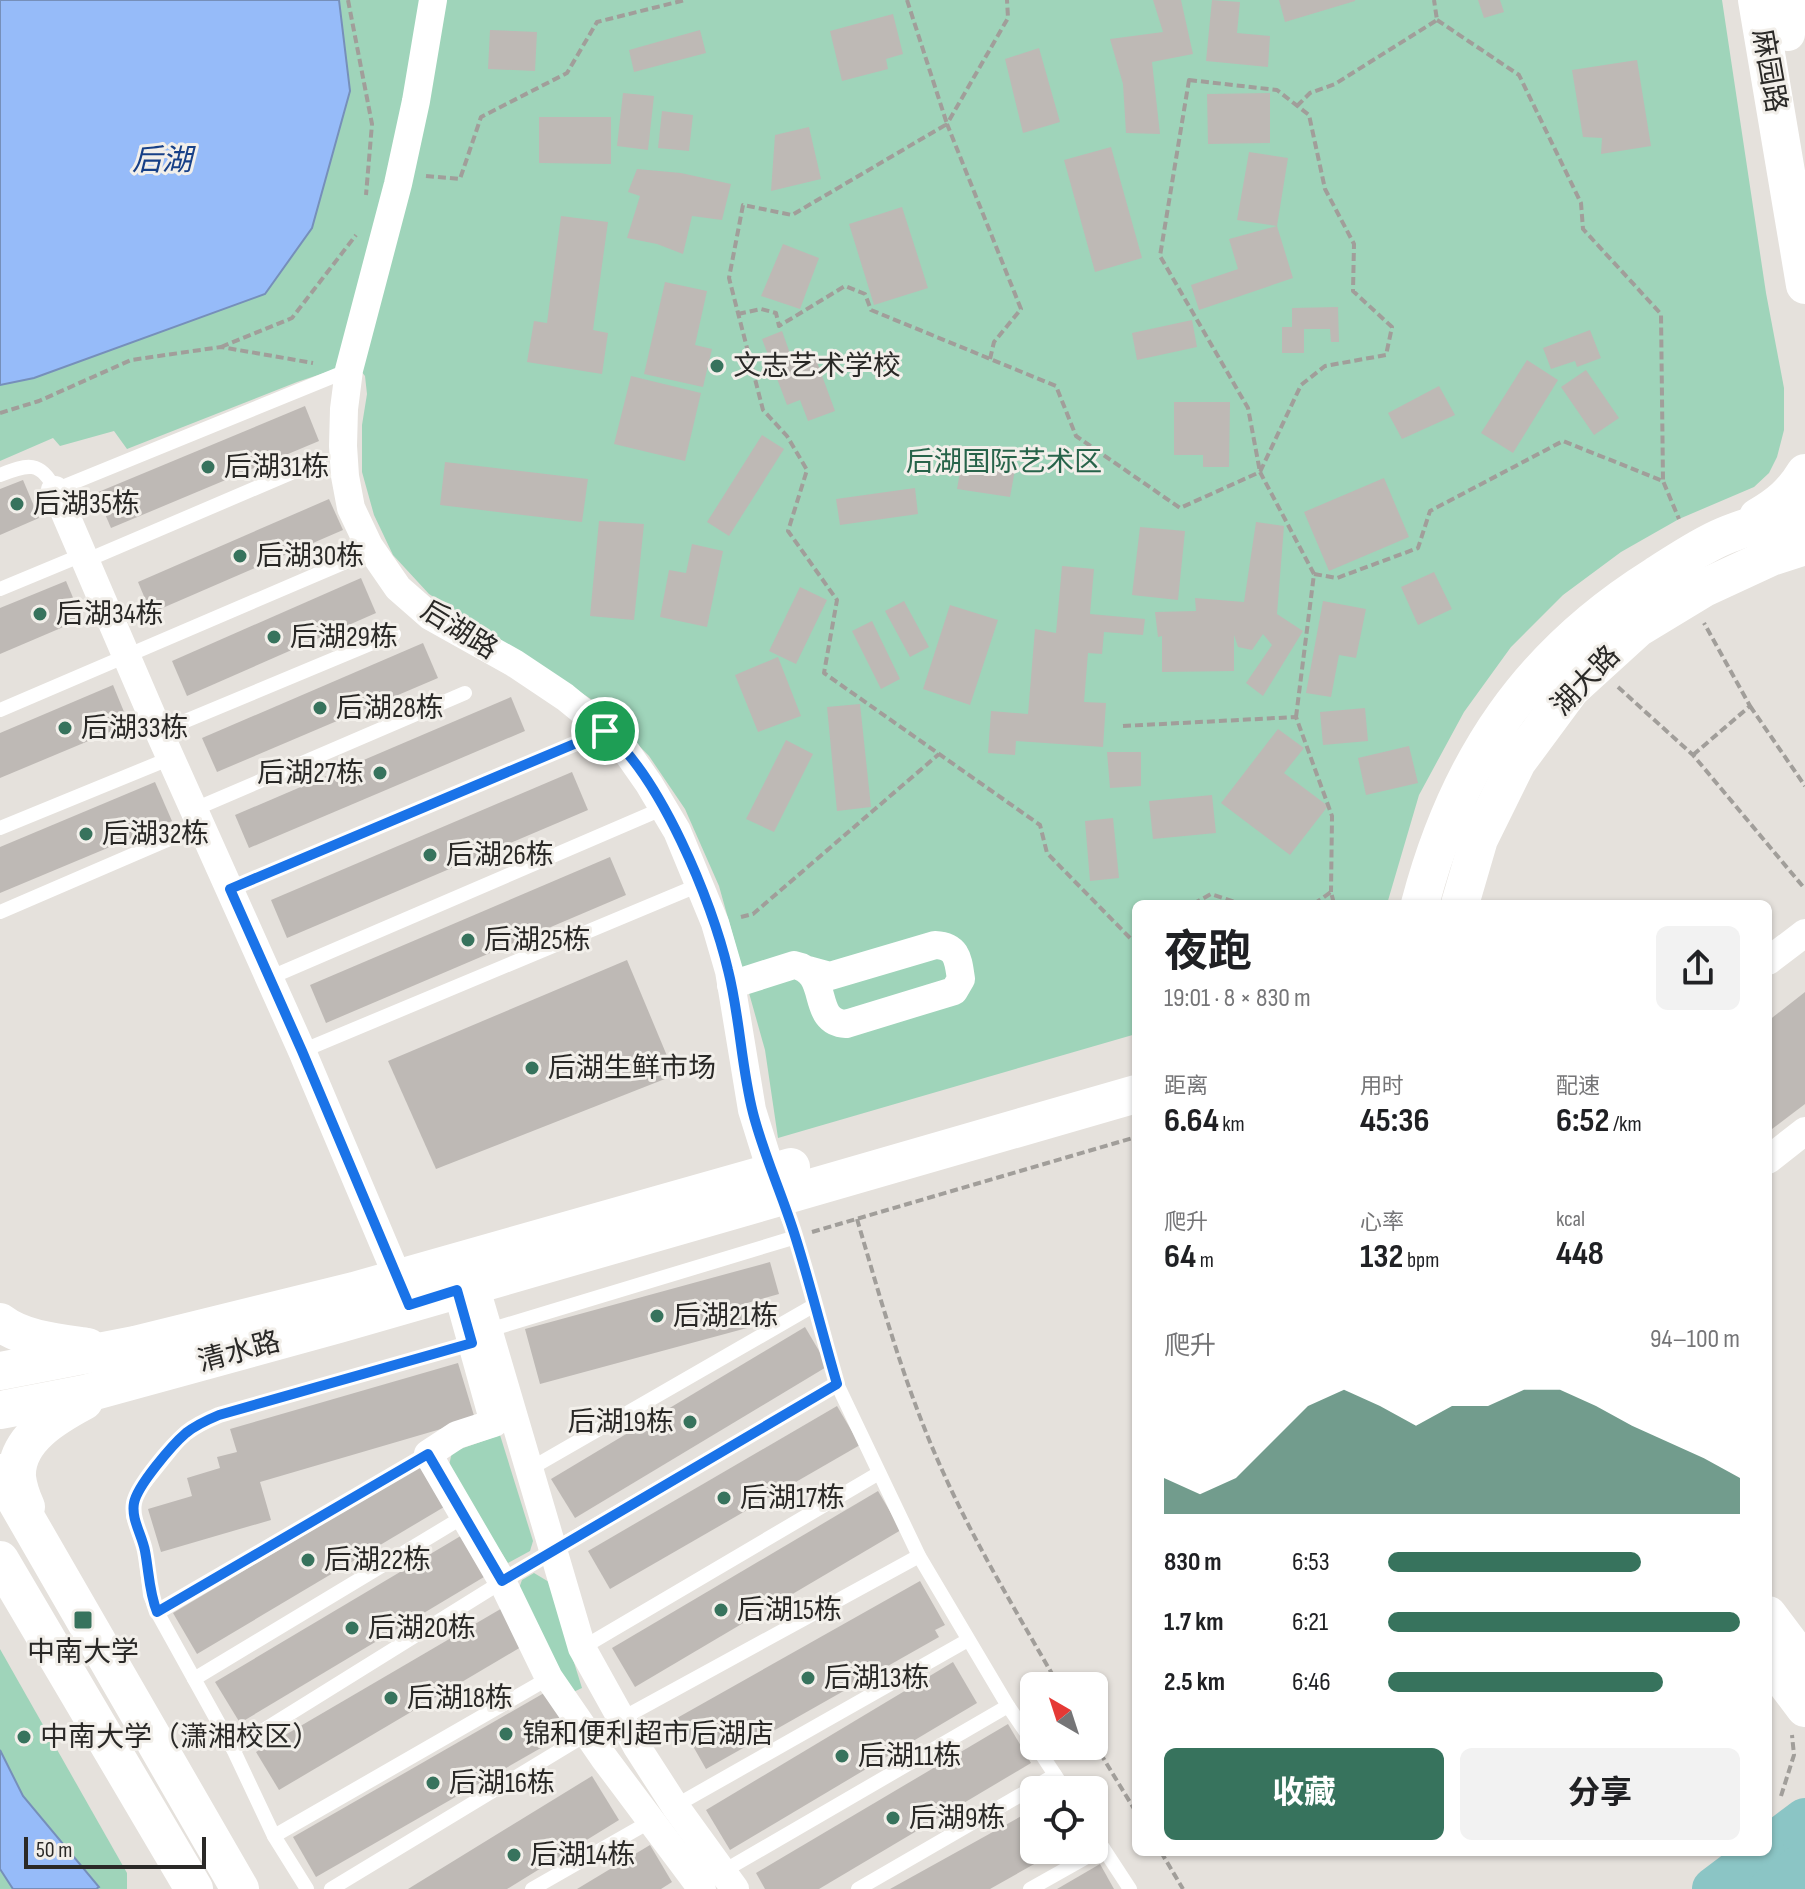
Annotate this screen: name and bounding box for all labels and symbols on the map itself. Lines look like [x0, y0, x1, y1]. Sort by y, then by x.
street label: 麻园路 [1745, 27, 1793, 115]
water label: 后湖 [132, 143, 196, 179]
place label: 文志艺术学校 [733, 350, 901, 383]
marker: 文志艺术学校 [708, 357, 726, 375]
park label: 后湖国际艺术区 [906, 446, 1102, 479]
place label: 后湖31栋 [224, 451, 330, 484]
marker: 后湖31栋 [199, 458, 217, 476]
place label: 后湖35栋 [33, 488, 140, 521]
marker: 后湖35栋 [8, 495, 26, 513]
place label: 后湖30栋 [256, 540, 364, 573]
marker: 后湖30栋 [231, 547, 249, 565]
street label: 后湖路 [415, 594, 503, 666]
place label: 后湖34栋 [56, 598, 164, 631]
marker: 后湖34栋 [31, 605, 49, 623]
place label: 后湖29栋 [290, 621, 398, 654]
marker: 后湖29栋 [265, 628, 283, 646]
street label: 湖大路 [1545, 639, 1627, 723]
place label: 后湖28栋 [336, 692, 444, 725]
pin [571, 697, 639, 765]
marker: 后湖28栋 [311, 699, 329, 717]
place label: 后湖33栋 [81, 712, 189, 745]
marker: 后湖33栋 [56, 719, 74, 737]
place label: 后湖27栋 [257, 757, 364, 790]
marker: 后湖27栋 [371, 764, 389, 782]
place label: 后湖32栋 [102, 818, 209, 851]
marker: 后湖32栋 [77, 825, 95, 843]
place label: 后湖26栋 [446, 839, 554, 872]
marker: 后湖26栋 [421, 846, 439, 864]
place label: 后湖25栋 [484, 924, 591, 957]
marker: 后湖25栋 [459, 931, 477, 949]
place label: 后湖生鲜市场 [548, 1052, 716, 1085]
marker: 后湖生鲜市场 [523, 1059, 541, 1077]
place label: 后湖21栋 [673, 1300, 778, 1333]
marker: 后湖21栋 [648, 1307, 666, 1325]
street label: 清水路 [194, 1325, 284, 1379]
place label: 后湖19栋 [568, 1406, 674, 1439]
marker: 后湖19栋 [681, 1413, 699, 1431]
place label: 后湖17栋 [740, 1482, 845, 1515]
marker: 后湖17栋 [715, 1489, 733, 1507]
place label: 后湖22栋 [324, 1544, 431, 1577]
marker: 后湖22栋 [299, 1551, 317, 1569]
place label: 后湖15栋 [737, 1594, 842, 1627]
marker: 后湖15栋 [712, 1601, 730, 1619]
marker: 中南大学 [72, 1609, 94, 1631]
place label: 后湖20栋 [368, 1612, 476, 1645]
marker: 后湖20栋 [343, 1619, 361, 1637]
place label: 中南大学 [27, 1636, 139, 1669]
place label: 后湖13栋 [824, 1662, 930, 1695]
marker: 后湖13栋 [799, 1669, 817, 1687]
north arrow [1020, 1672, 1108, 1760]
place label: 后湖18栋 [407, 1682, 513, 1715]
marker: 后湖18栋 [382, 1689, 400, 1707]
place label: 锦和便利超市后湖店 [522, 1718, 774, 1751]
place label: 中南大学（潇湘校区） [40, 1721, 320, 1754]
marker: 锦和便利超市后湖店 [497, 1725, 515, 1743]
marker: 中南大学（潇湘校区） [15, 1728, 33, 1746]
place label: 后湖11栋 [858, 1740, 962, 1773]
marker: 后湖11栋 [833, 1747, 851, 1765]
place label: 后湖16栋 [449, 1767, 555, 1800]
marker: 后湖16栋 [424, 1774, 442, 1792]
place label: 后湖9栋 [909, 1802, 1005, 1835]
marker: 后湖9栋 [884, 1809, 902, 1827]
scale bar [24, 1833, 206, 1869]
place label: 后湖14栋 [530, 1839, 636, 1872]
marker: 后湖14栋 [505, 1846, 523, 1864]

